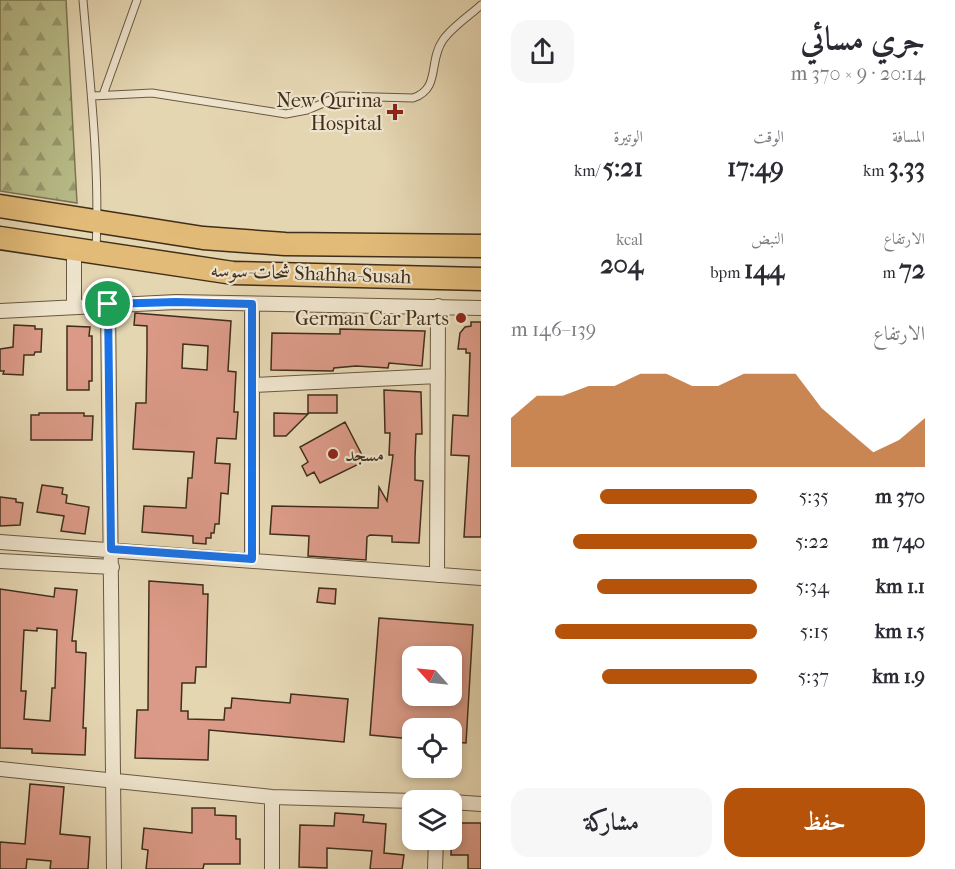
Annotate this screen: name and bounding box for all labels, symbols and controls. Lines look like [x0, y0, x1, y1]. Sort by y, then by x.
button: share [511, 20, 574, 83]
text: جري مسائي [800, 20, 925, 59]
text: 20:14 · 9 × 370 m [791, 62, 925, 85]
place label: New Qurina Hospital [276, 89, 383, 135]
marker: New Qurina Hospital [386, 103, 404, 121]
text: الوتيرة [613, 127, 643, 146]
text: الوقت [753, 127, 784, 146]
text: المسافة [892, 127, 925, 146]
text: 5:21 [603, 152, 643, 183]
text: 17:49 [727, 152, 784, 183]
text: 3.33 [888, 152, 925, 183]
text: /km [574, 161, 603, 180]
text: km [863, 161, 888, 180]
text: النبض [751, 229, 784, 248]
text: الارتفاع [883, 229, 925, 248]
text: kcal [616, 230, 643, 249]
text: 204 [600, 249, 643, 280]
text: 144 [744, 254, 784, 285]
text: 72 [899, 254, 925, 285]
street label: شحات-سوسه Shahha-Susah [210, 259, 413, 290]
text: bpm [710, 263, 744, 282]
text: m [882, 263, 899, 282]
pin [82, 278, 133, 329]
icon: arrive [91, 287, 124, 320]
place label: German Car Parts [295, 307, 449, 330]
marker: German Car Parts [454, 311, 468, 325]
text: 139–146 m [511, 318, 596, 341]
text: الارتفاع [873, 322, 925, 345]
place label: مسجد [345, 443, 384, 466]
marker: مسجد [326, 447, 340, 461]
text: 5:35 [799, 485, 829, 508]
text: 370 m [875, 485, 925, 508]
text: 5:22 [795, 530, 829, 553]
text: 740 m [872, 530, 925, 553]
text: 5:34 [796, 575, 829, 598]
text: 1.1 km [876, 575, 925, 598]
text: 5:15 [800, 620, 829, 643]
text: 1.5 km [875, 620, 925, 643]
north arrow [402, 646, 462, 706]
map controls [402, 646, 462, 850]
text: 5:37 [798, 665, 829, 688]
text: 1.9 km [873, 665, 925, 688]
button: locate [402, 718, 462, 778]
button: مشاركة [511, 788, 712, 857]
button: حفظ [724, 788, 925, 857]
button: layers [402, 790, 462, 850]

